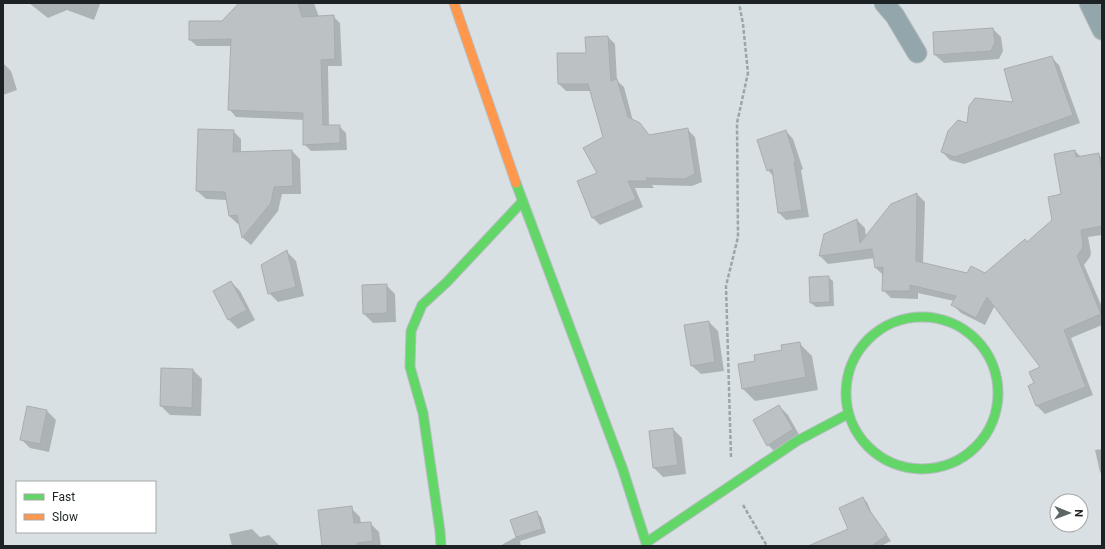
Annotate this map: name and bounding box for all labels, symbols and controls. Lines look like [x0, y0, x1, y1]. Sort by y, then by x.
legend [16, 481, 156, 533]
text: Fast [52, 490, 75, 504]
north arrow [1049, 493, 1089, 533]
text: N [1072, 509, 1085, 517]
text: Slow [52, 510, 78, 524]

